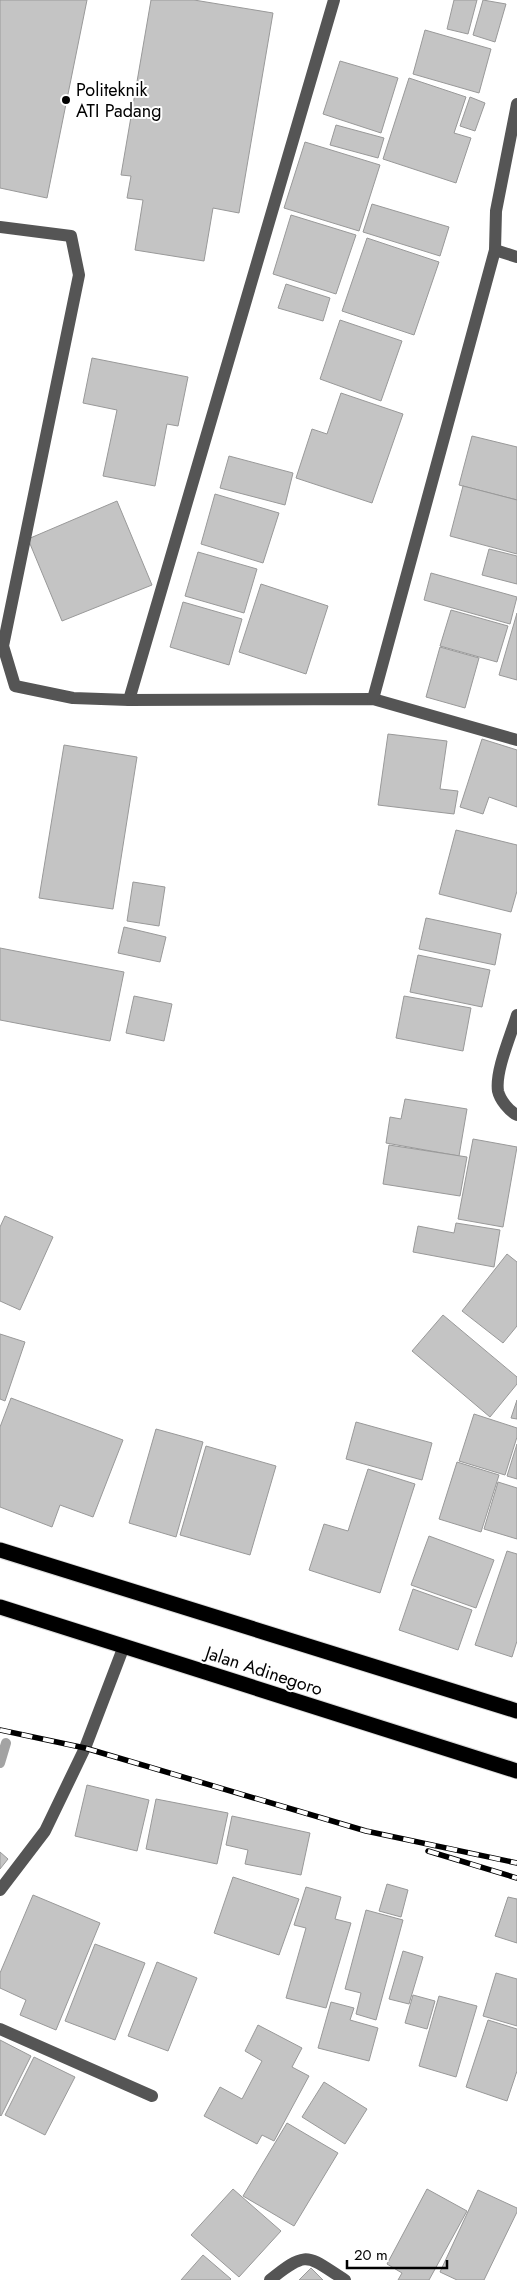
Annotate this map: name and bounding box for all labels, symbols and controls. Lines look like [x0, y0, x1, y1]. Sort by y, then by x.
place label: Politeknik ATI Padang [76, 77, 161, 124]
marker: Politeknik ATI Padang [60, 94, 72, 106]
street label: Jalan Adinegoro [200, 1639, 326, 1702]
scale bar [347, 2238, 447, 2270]
text: 20 m [354, 2244, 388, 2266]

